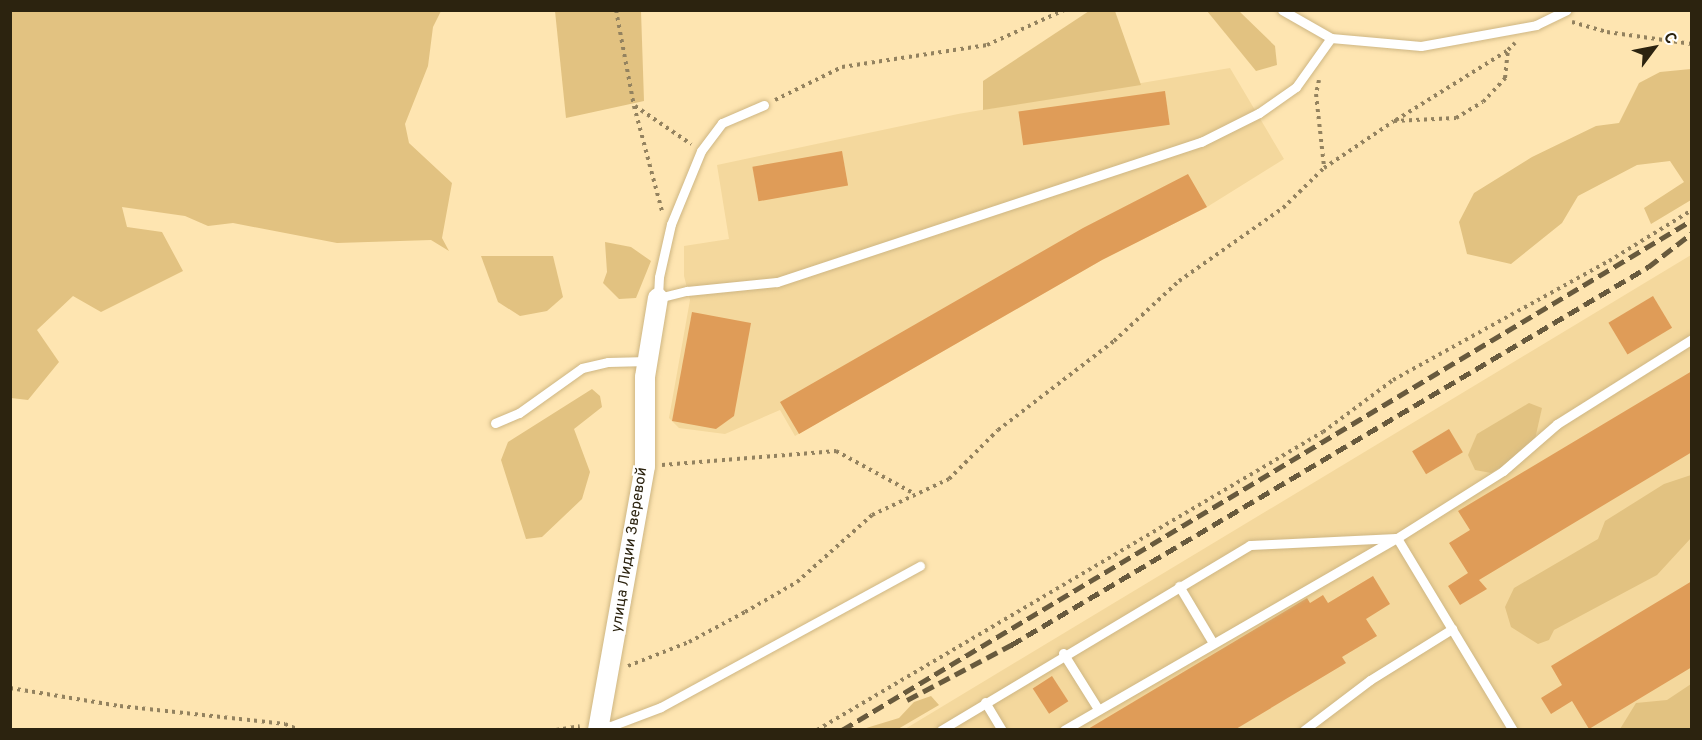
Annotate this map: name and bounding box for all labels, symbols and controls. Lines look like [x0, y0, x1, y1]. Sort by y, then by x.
north arrow [1624, 18, 1684, 78]
text: С [1658, 29, 1680, 48]
street label: улица Лидии Зверевой [608, 466, 652, 634]

